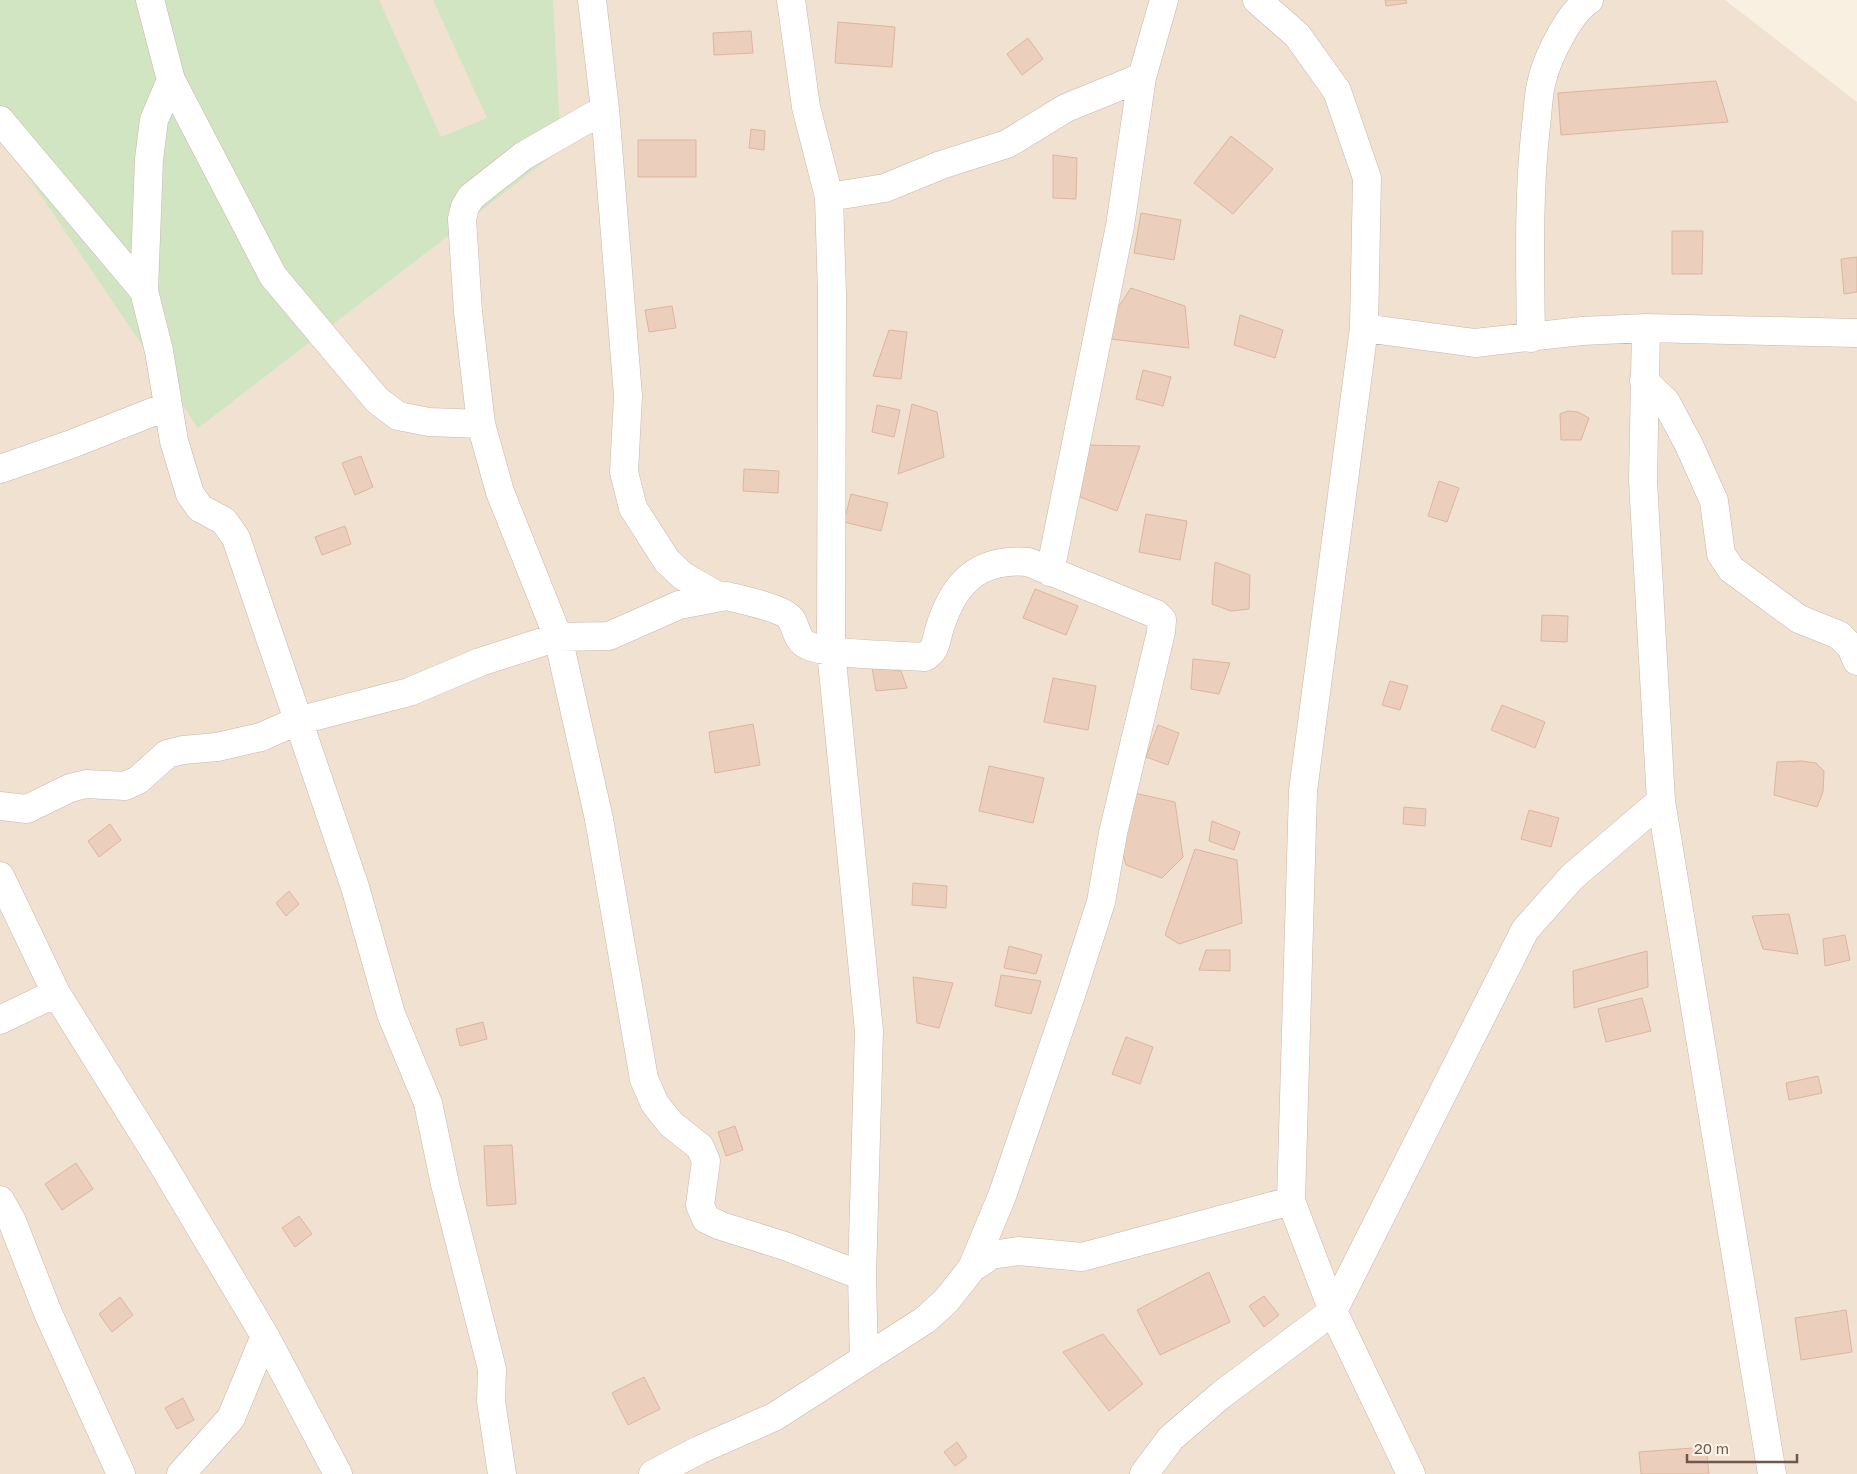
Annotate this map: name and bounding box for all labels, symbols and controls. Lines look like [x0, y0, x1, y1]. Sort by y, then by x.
scale bar [1687, 1432, 1797, 1464]
text: 20 m [1694, 1439, 1729, 1457]

